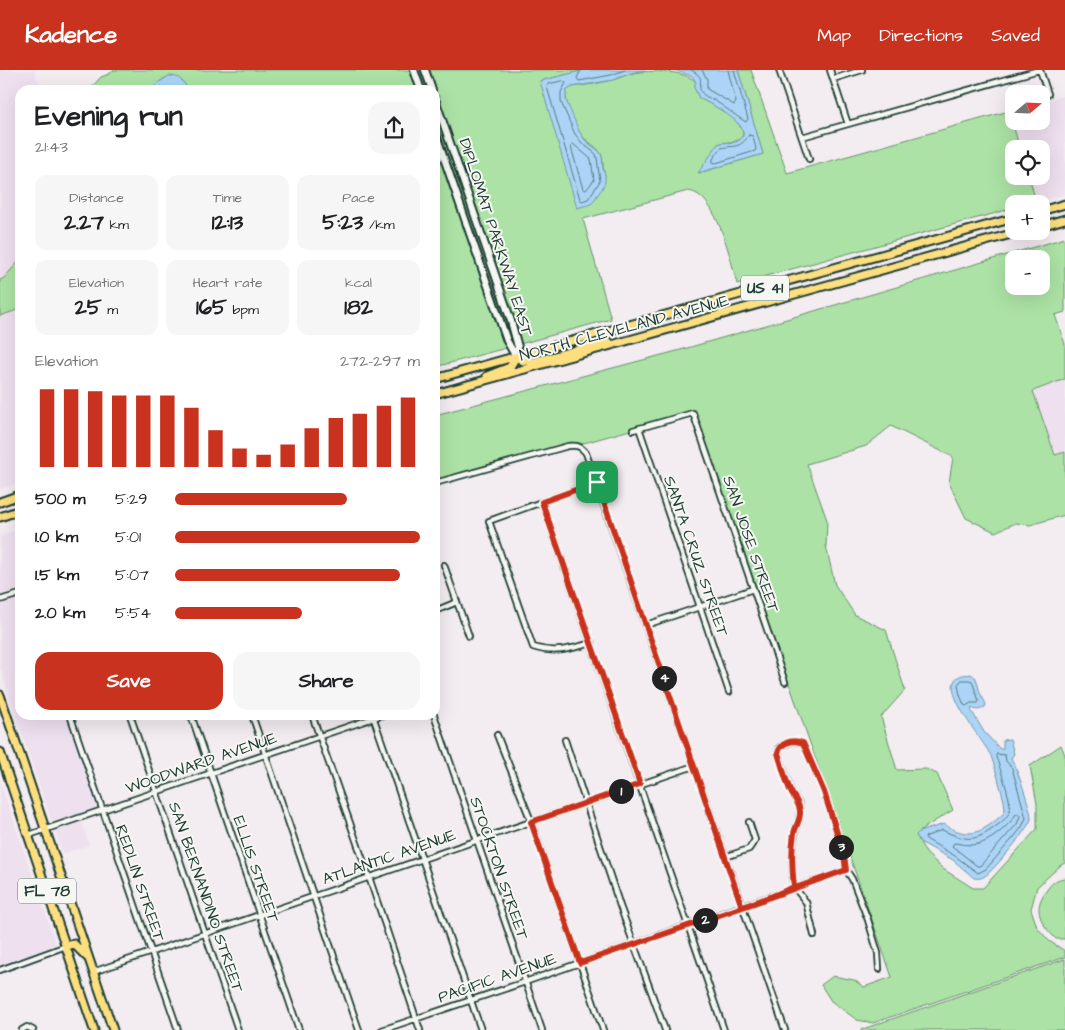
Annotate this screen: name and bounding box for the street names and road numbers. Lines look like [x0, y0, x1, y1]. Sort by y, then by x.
street label: DIPLOMAT PARKWAY EAST [454, 135, 538, 339]
road number: US 41 [741, 276, 789, 300]
street label: NORTH CLEVELAND AVENUE [517, 289, 732, 367]
street label: SANTA CRUZ STREET [658, 473, 734, 639]
street label: SAN JOSE STREET [717, 473, 785, 615]
street label: WOODWARD AVENUE [122, 727, 280, 799]
street label: STOCKTON STREET [464, 794, 534, 942]
street label: SAN BERNANDINO STREET [163, 799, 249, 995]
street label: ELLIS STREET [227, 813, 285, 925]
street label: REDLIN STREET [110, 822, 170, 944]
street label: ATLANTIC AVENUE [319, 824, 459, 890]
road number: FL 78 [18, 878, 76, 904]
street label: PACIFIC AVENUE [435, 947, 560, 1009]

